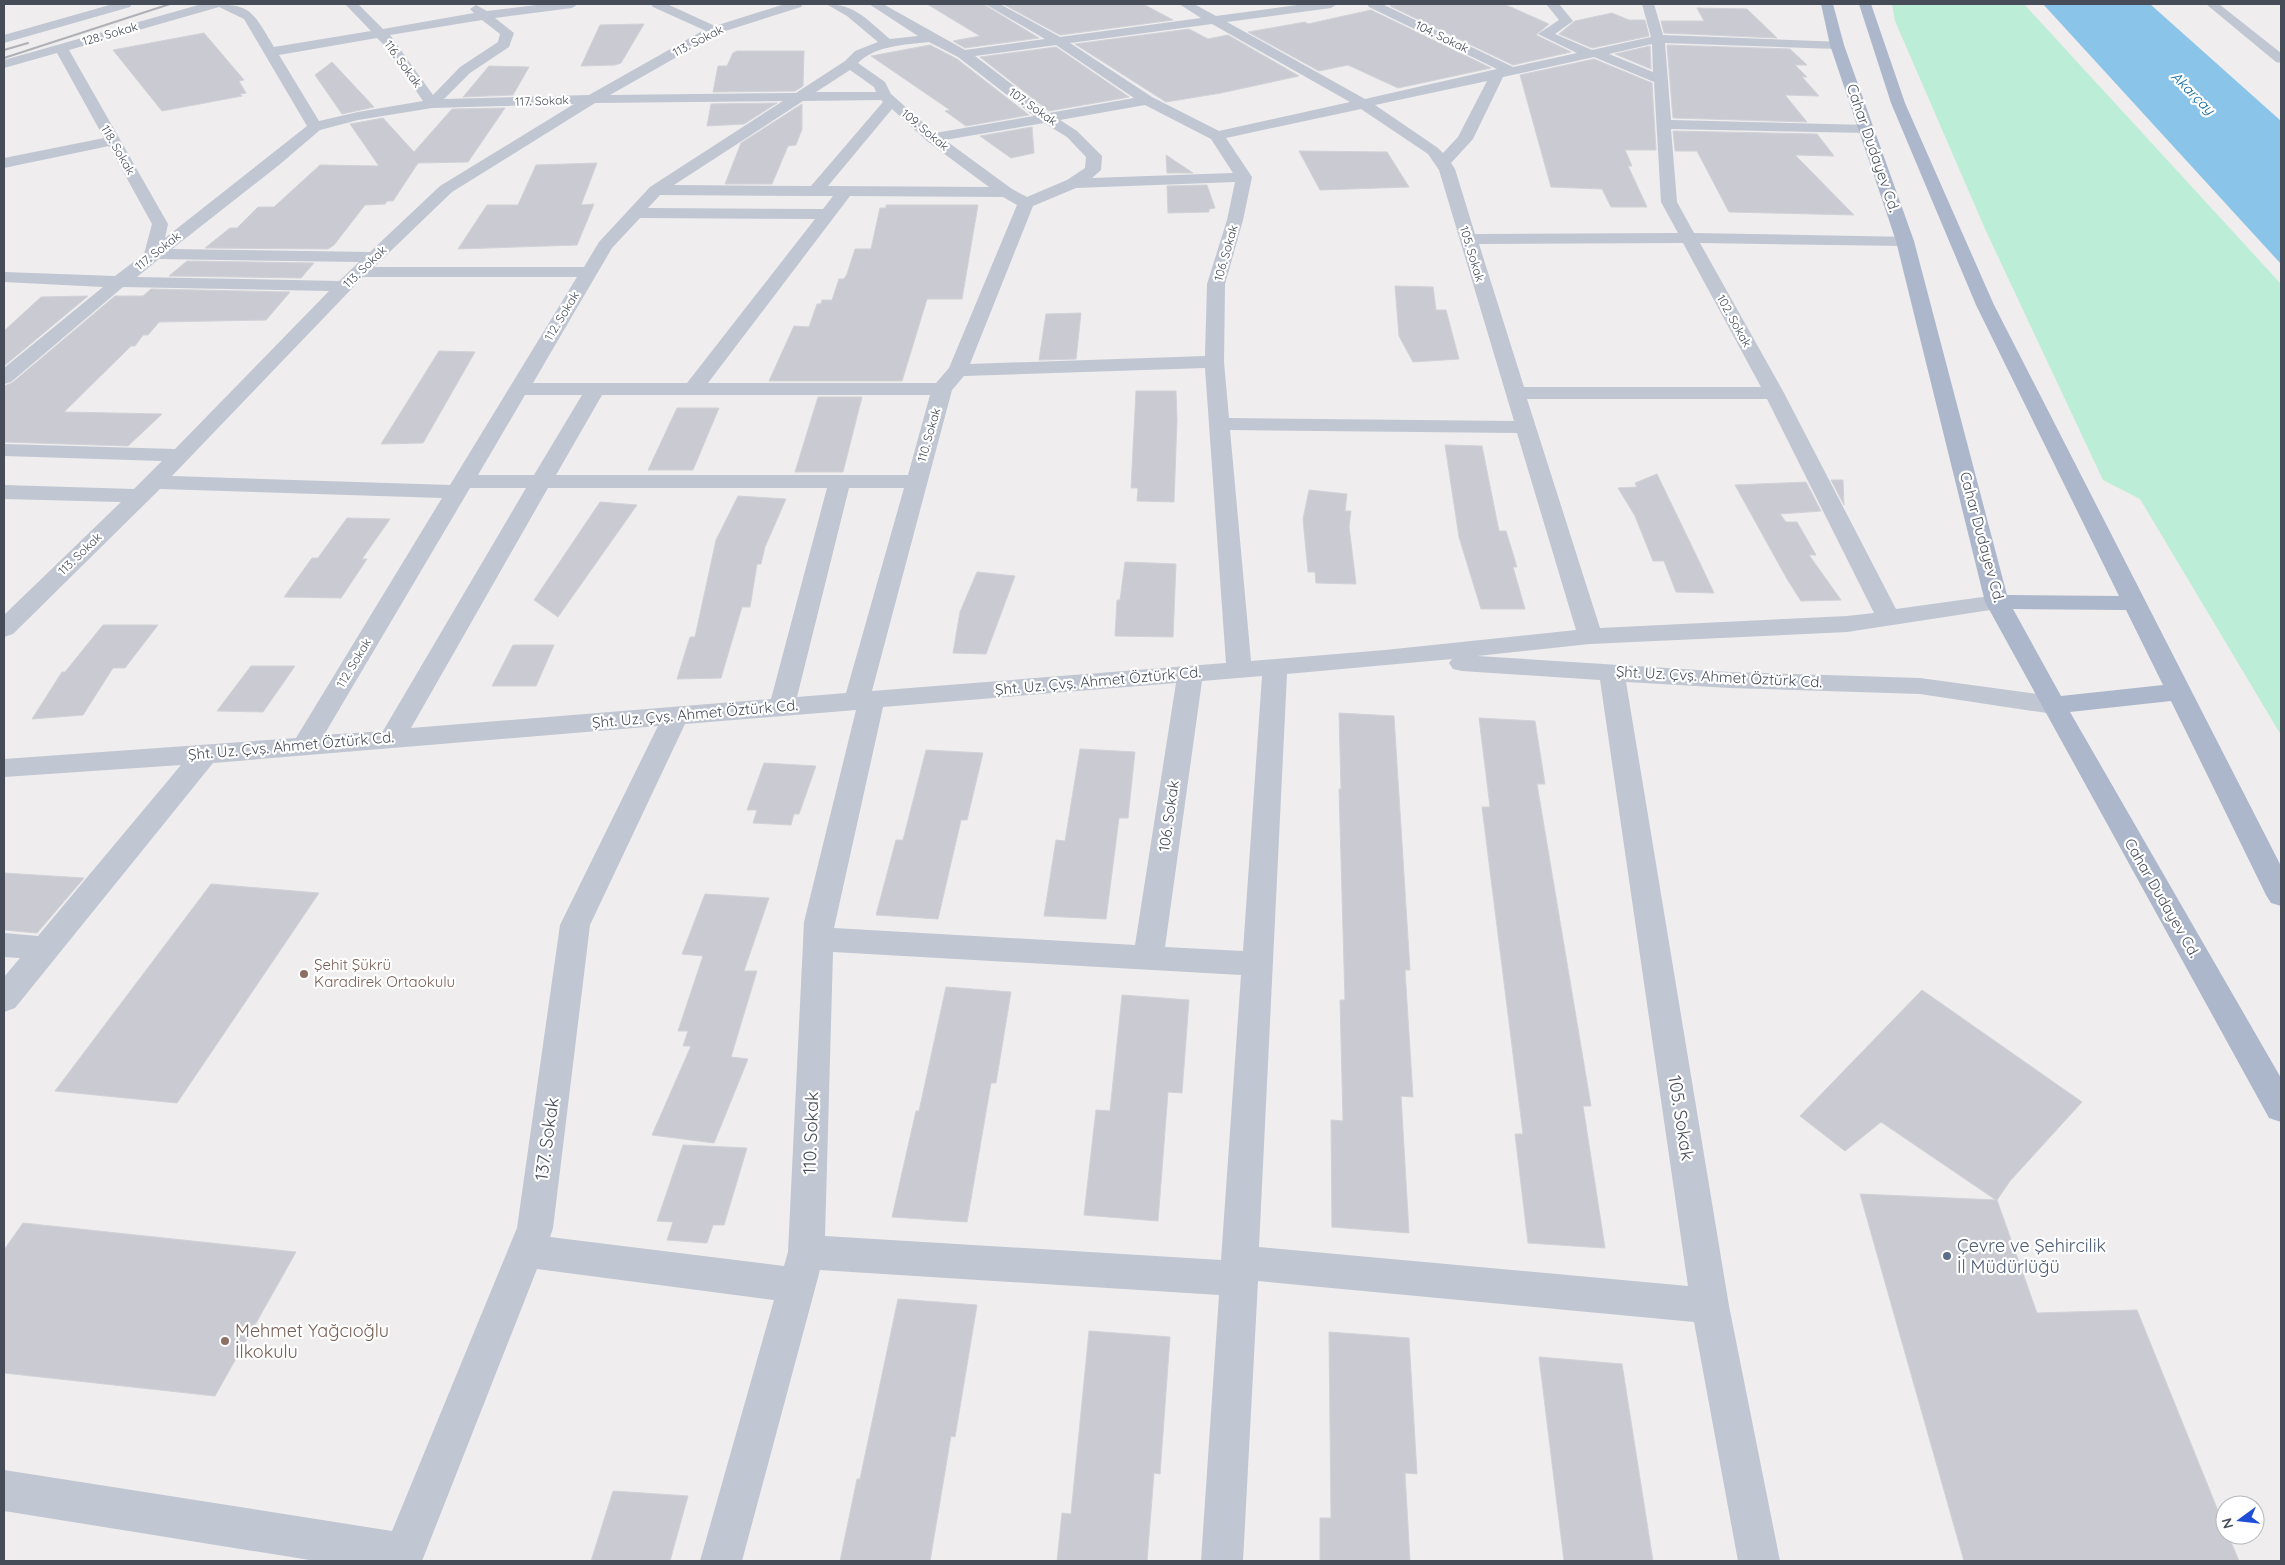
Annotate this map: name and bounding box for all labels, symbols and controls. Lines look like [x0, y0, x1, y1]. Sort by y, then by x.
street label: 104. Sokak [1413, 17, 1471, 56]
street label: 128. Sokak [80, 18, 139, 49]
street label: 113. Sokak [670, 21, 726, 60]
street label: 116. Sokak [381, 37, 426, 90]
water label: Akarçay [2168, 68, 2219, 119]
street label: Cahar Dudayev Cd. [1843, 81, 1904, 214]
street label: 107. Sokak [1006, 84, 1060, 129]
street label: 117. Sokak [515, 92, 569, 109]
street label: 109. Sokak [899, 105, 952, 154]
street label: 118. Sokak [98, 122, 139, 177]
street label: 106. Sokak [1210, 223, 1241, 283]
street label: 105. Sokak [1457, 224, 1488, 283]
street label: 117. Sokak [132, 228, 184, 273]
street label: 113. Sokak [340, 242, 390, 291]
street label: 112. Sokak [541, 288, 582, 343]
street label: 102. Sokak [1714, 292, 1755, 350]
street label: 110. Sokak [914, 406, 943, 464]
street label: Cahar Dudayev Cd. [1956, 470, 2009, 604]
street label: 113. Sokak [55, 529, 105, 578]
street label: 112. Sokak [333, 635, 374, 690]
street label: Şht. Uz. Çvş. Ahmet Öztürk Cd. [994, 662, 1202, 699]
street label: Şht. Uz. Çvş. Ahmet Öztürk Cd. [1615, 662, 1823, 691]
street label: Şht. Uz. Çvş. Ahmet Öztürk Cd. [591, 695, 799, 732]
street label: Şht. Uz. Çvş. Ahmet Öztürk Cd. [187, 727, 395, 764]
street label: 106. Sokak [1154, 779, 1183, 853]
street label: Cahar Dudayev Cd. [2121, 835, 2204, 961]
place label: Şehit Şükrü Karadirek Ortaokulu [314, 955, 455, 991]
marker: Şehit Şükrü Karadirek Ortaokulu [298, 968, 310, 980]
street label: 105. Sokak [1663, 1074, 1700, 1162]
street label: 110. Sokak [798, 1091, 823, 1175]
street label: 137. Sokak [529, 1096, 564, 1182]
place label: Çevre ve Şehircilik İl Müdürlüğü [1957, 1234, 2106, 1278]
marker: Çevre ve Şehircilik İl Müdürlüğü [1941, 1250, 1953, 1262]
place label: Mehmet Yağcıoğlu İlkokulu [235, 1319, 389, 1363]
marker: Mehmet Yağcıoğlu İlkokulu [219, 1335, 231, 1347]
north arrow [2215, 1495, 2265, 1545]
text: N [2217, 1516, 2237, 1531]

